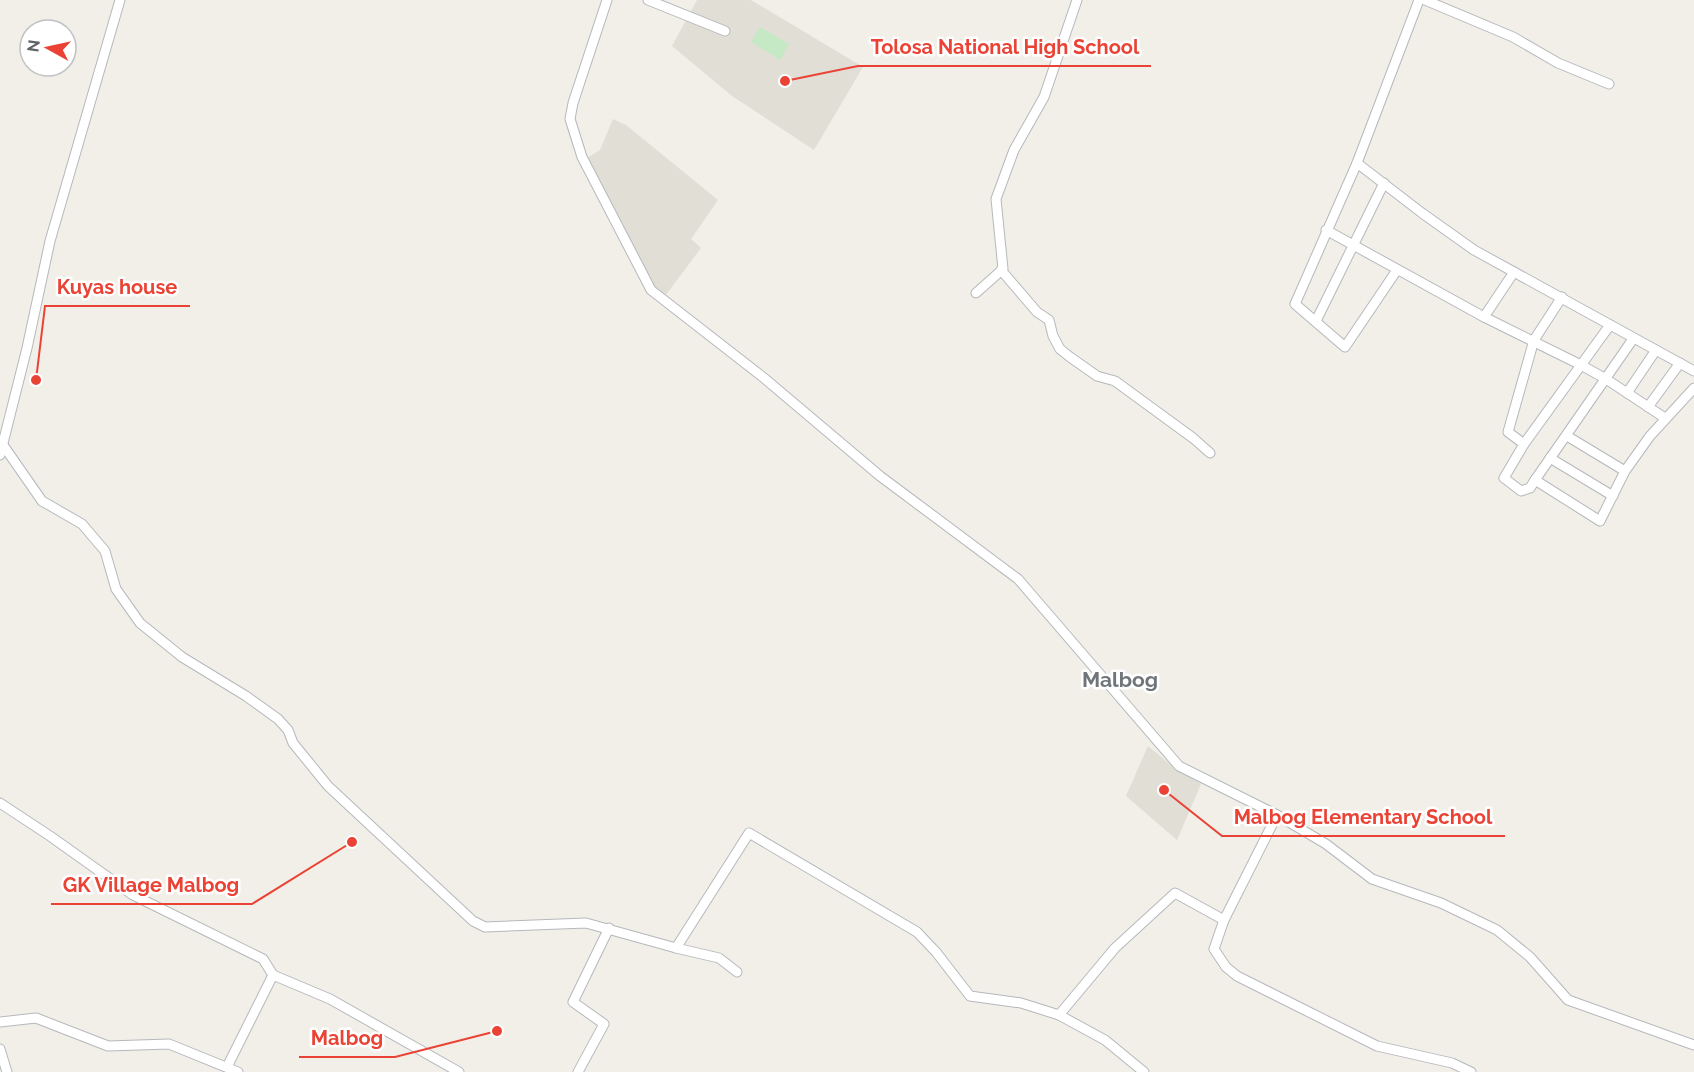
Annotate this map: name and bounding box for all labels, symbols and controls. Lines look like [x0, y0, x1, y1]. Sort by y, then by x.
north arrow [18, 18, 78, 78]
callout: Tolosa National High School [858, 28, 1151, 66]
text: Tolosa National High School [871, 35, 1140, 59]
text: N [23, 39, 44, 53]
callout: Kuyas house [45, 268, 190, 306]
text: Kuyas house [57, 275, 177, 299]
district label: Malbog [1082, 667, 1158, 692]
callout: Malbog Elementary School [1222, 798, 1505, 836]
text: Malbog Elementary School [1234, 805, 1493, 829]
callout: GK Village Malbog [51, 866, 252, 904]
text: GK Village Malbog [63, 873, 239, 897]
callout: Malbog [299, 1019, 395, 1057]
text: Malbog [311, 1026, 383, 1050]

